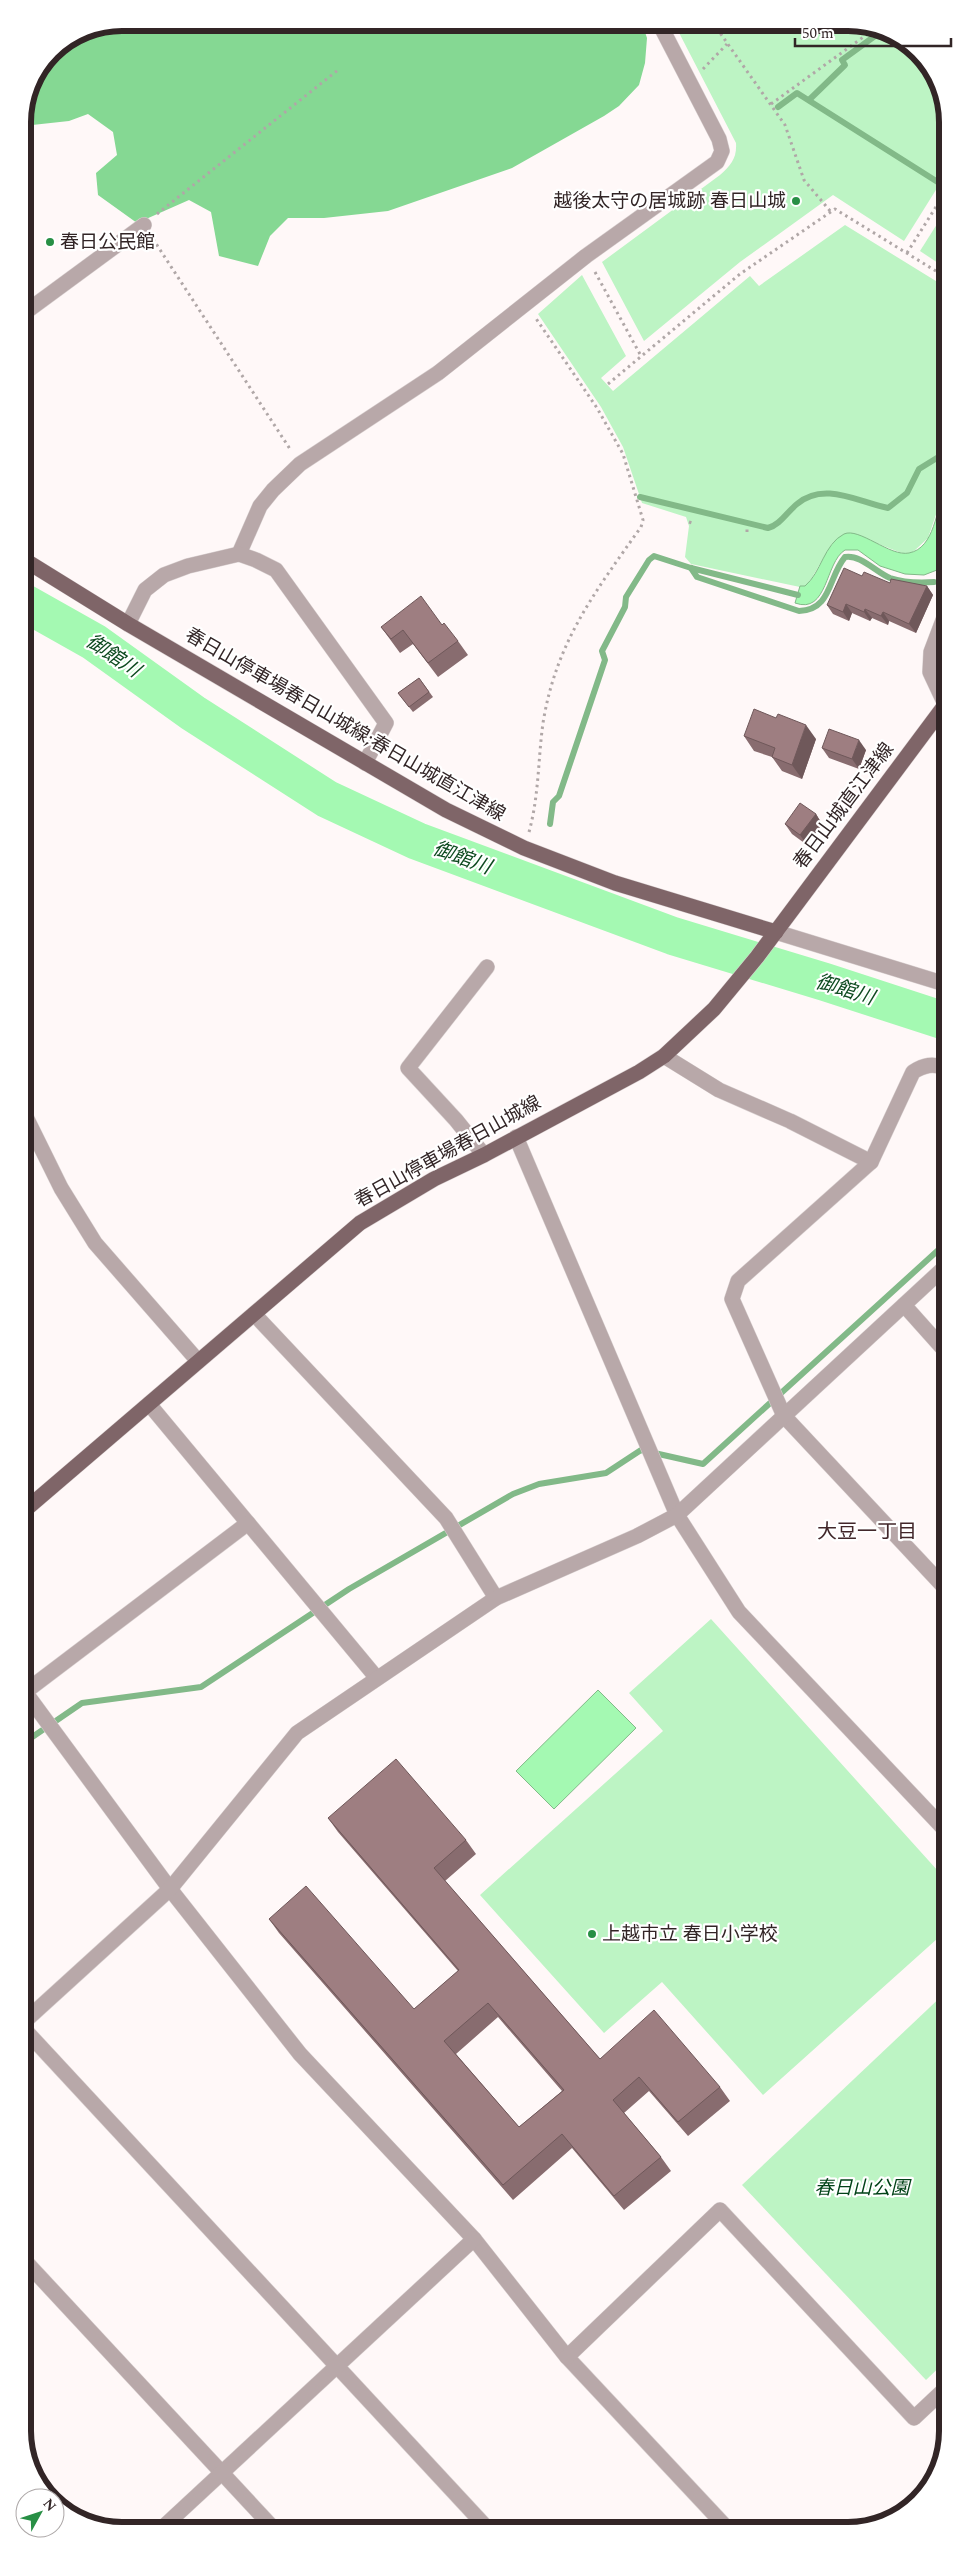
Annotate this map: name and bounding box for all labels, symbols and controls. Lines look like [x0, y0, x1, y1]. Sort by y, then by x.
scale bar [795, 15, 951, 47]
text: 50 m [802, 22, 834, 45]
place label: 越後太守の居城跡 春日山城 [553, 187, 786, 216]
marker: 越後太守の居城跡 春日山城 [790, 195, 802, 207]
place label: 春日公民館 [60, 228, 155, 257]
marker: 春日公民館 [44, 236, 56, 248]
street label: 春日山停車場春日山城線;春日山城直江津線 [179, 621, 511, 829]
water label: 御館川 [80, 627, 148, 686]
street label: 春日山城直江津線 [787, 737, 901, 875]
water label: 御館川 [429, 834, 497, 883]
water label: 御館川 [812, 967, 880, 1014]
street label: 春日山停車場春日山城線 [350, 1089, 546, 1215]
district label: 大豆一丁目 [817, 1517, 917, 1547]
place label: 上越市立 春日小学校 [602, 1920, 778, 1949]
marker: 上越市立 春日小学校 [586, 1928, 598, 1940]
park label: 春日山公園 [814, 2174, 912, 2203]
north arrow [15, 2488, 65, 2538]
text: N [38, 2494, 61, 2516]

